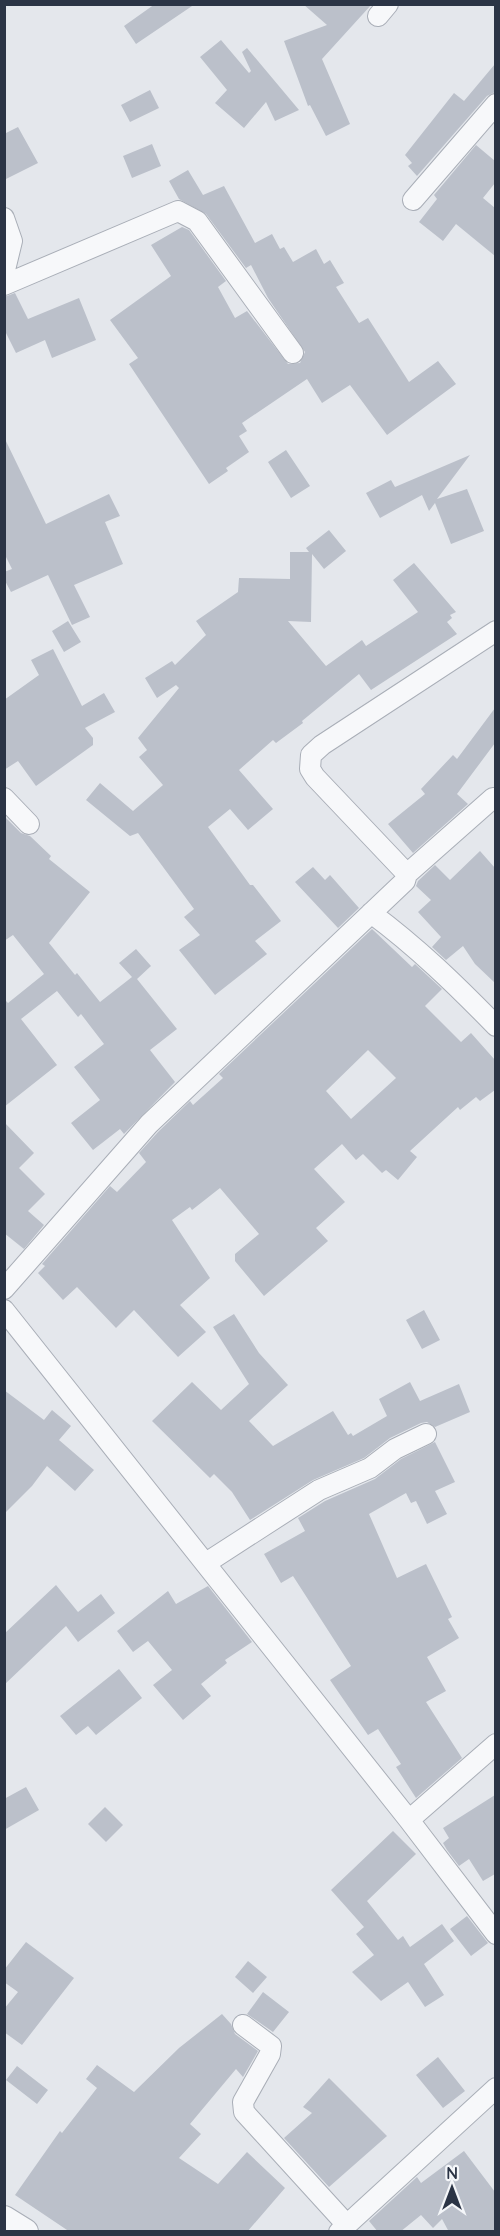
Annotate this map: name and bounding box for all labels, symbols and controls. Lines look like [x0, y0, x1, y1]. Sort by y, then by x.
north arrow [422, 2158, 482, 2218]
text: N [446, 2163, 458, 2183]

